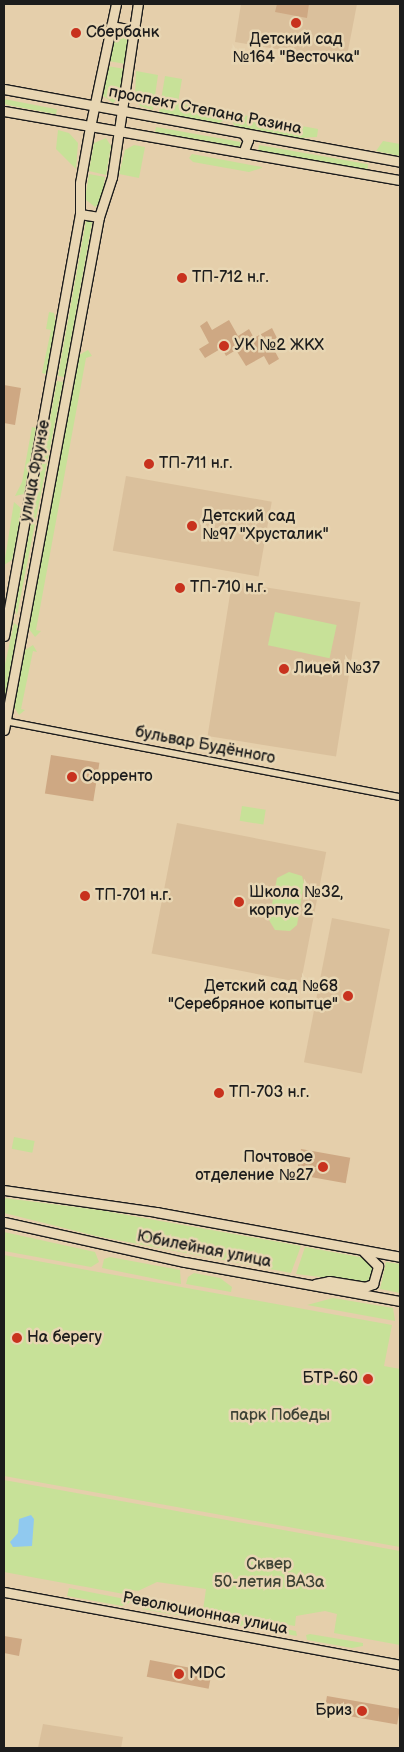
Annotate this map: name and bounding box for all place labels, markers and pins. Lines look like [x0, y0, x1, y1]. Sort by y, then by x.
marker: Детский сад №164 "Весточка" [290, 17, 302, 29]
place label: Сбербанк [86, 23, 159, 43]
marker: Сбербанк [70, 27, 82, 39]
place label: Детский сад №164 "Весточка" [232, 30, 360, 68]
place label: ТП-712 н.г. [192, 268, 268, 288]
marker: ТП-712 н.г. [176, 272, 188, 284]
place label: УК №2 ЖКХ [234, 336, 324, 356]
marker: УК №2 ЖКХ [218, 340, 230, 352]
place label: ТП-711 н.г. [159, 454, 232, 474]
marker: ТП-711 н.г. [143, 458, 155, 470]
place label: Детский сад №97 "Хрусталик" [202, 507, 330, 545]
marker: Детский сад №97 "Хрусталик" [186, 520, 198, 532]
place label: ТП-710 н.г. [190, 578, 266, 598]
marker: ТП-710 н.г. [174, 582, 186, 594]
place label: Лицей №37 [294, 659, 380, 679]
marker: Лицей №37 [278, 663, 290, 675]
place label: Сорренто [82, 767, 153, 787]
marker: Сорренто [66, 771, 78, 783]
place label: Школа №32, корпус 2 [249, 883, 343, 921]
place label: ТП-701 н.г. [95, 886, 171, 906]
marker: ТП-701 н.г. [79, 890, 91, 902]
marker: Школа №32, корпус 2 [233, 896, 245, 908]
place label: Детский сад №68 "Серебряное копытце" [168, 977, 338, 1015]
marker: Детский сад №68 "Серебряное копытце" [342, 990, 354, 1002]
place label: ТП-703 н.г. [229, 1083, 309, 1103]
marker: ТП-703 н.г. [213, 1087, 225, 1099]
place label: Почтовое отделение №27 [195, 1148, 313, 1186]
marker: Почтовое отделение №27 [317, 1161, 329, 1173]
place label: На берегу [27, 1328, 102, 1348]
marker: На берегу [11, 1332, 23, 1344]
place label: БТР-60 [302, 1369, 358, 1389]
marker: БТР-60 [362, 1373, 374, 1385]
place label: MDC [189, 1664, 226, 1684]
marker: MDC [173, 1668, 185, 1680]
place label: Бриз [315, 1701, 352, 1721]
marker: Бриз [356, 1705, 368, 1717]

